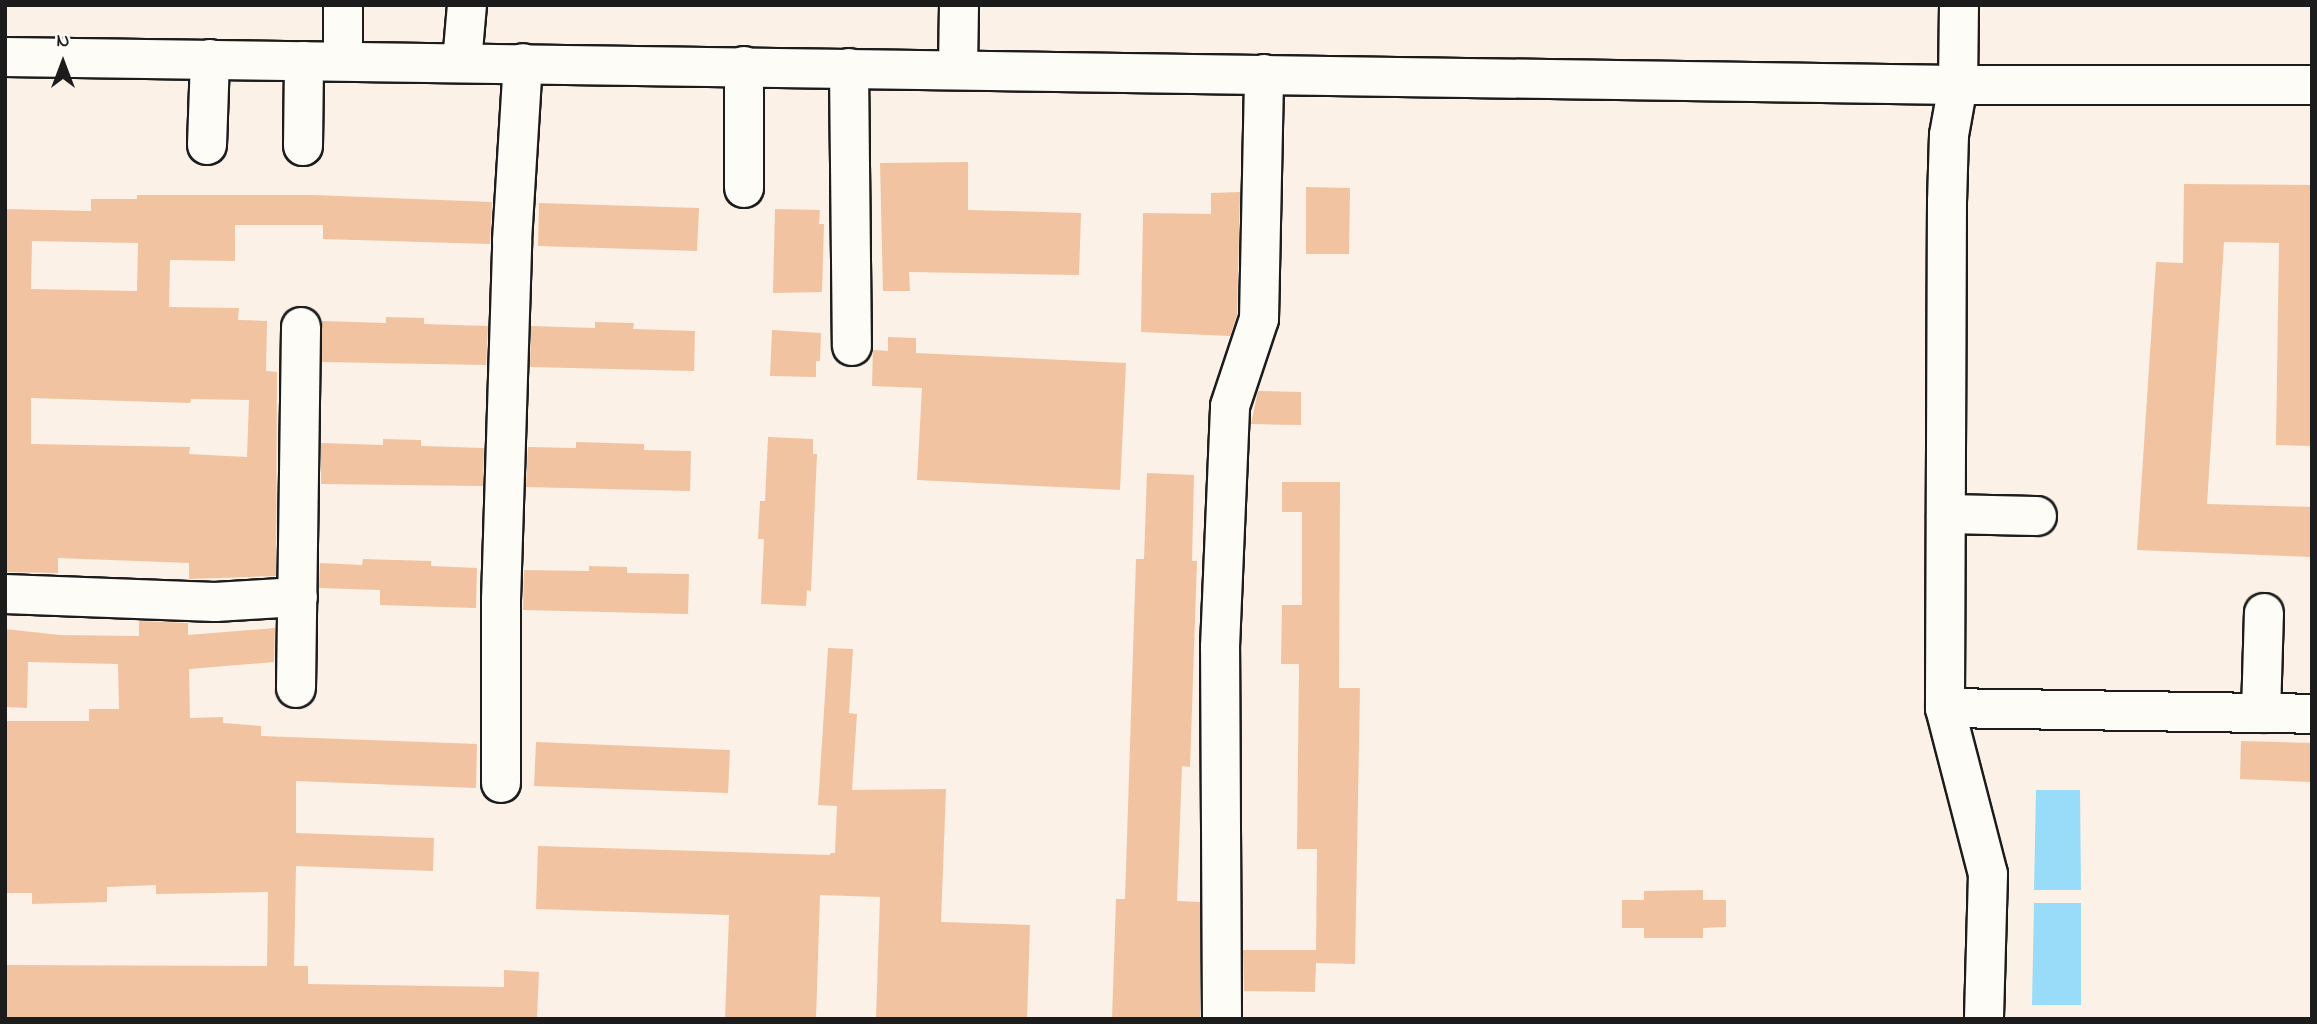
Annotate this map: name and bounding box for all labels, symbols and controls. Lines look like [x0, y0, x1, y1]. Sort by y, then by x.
north arrow [28, 28, 98, 98]
text: N [57, 28, 69, 55]

